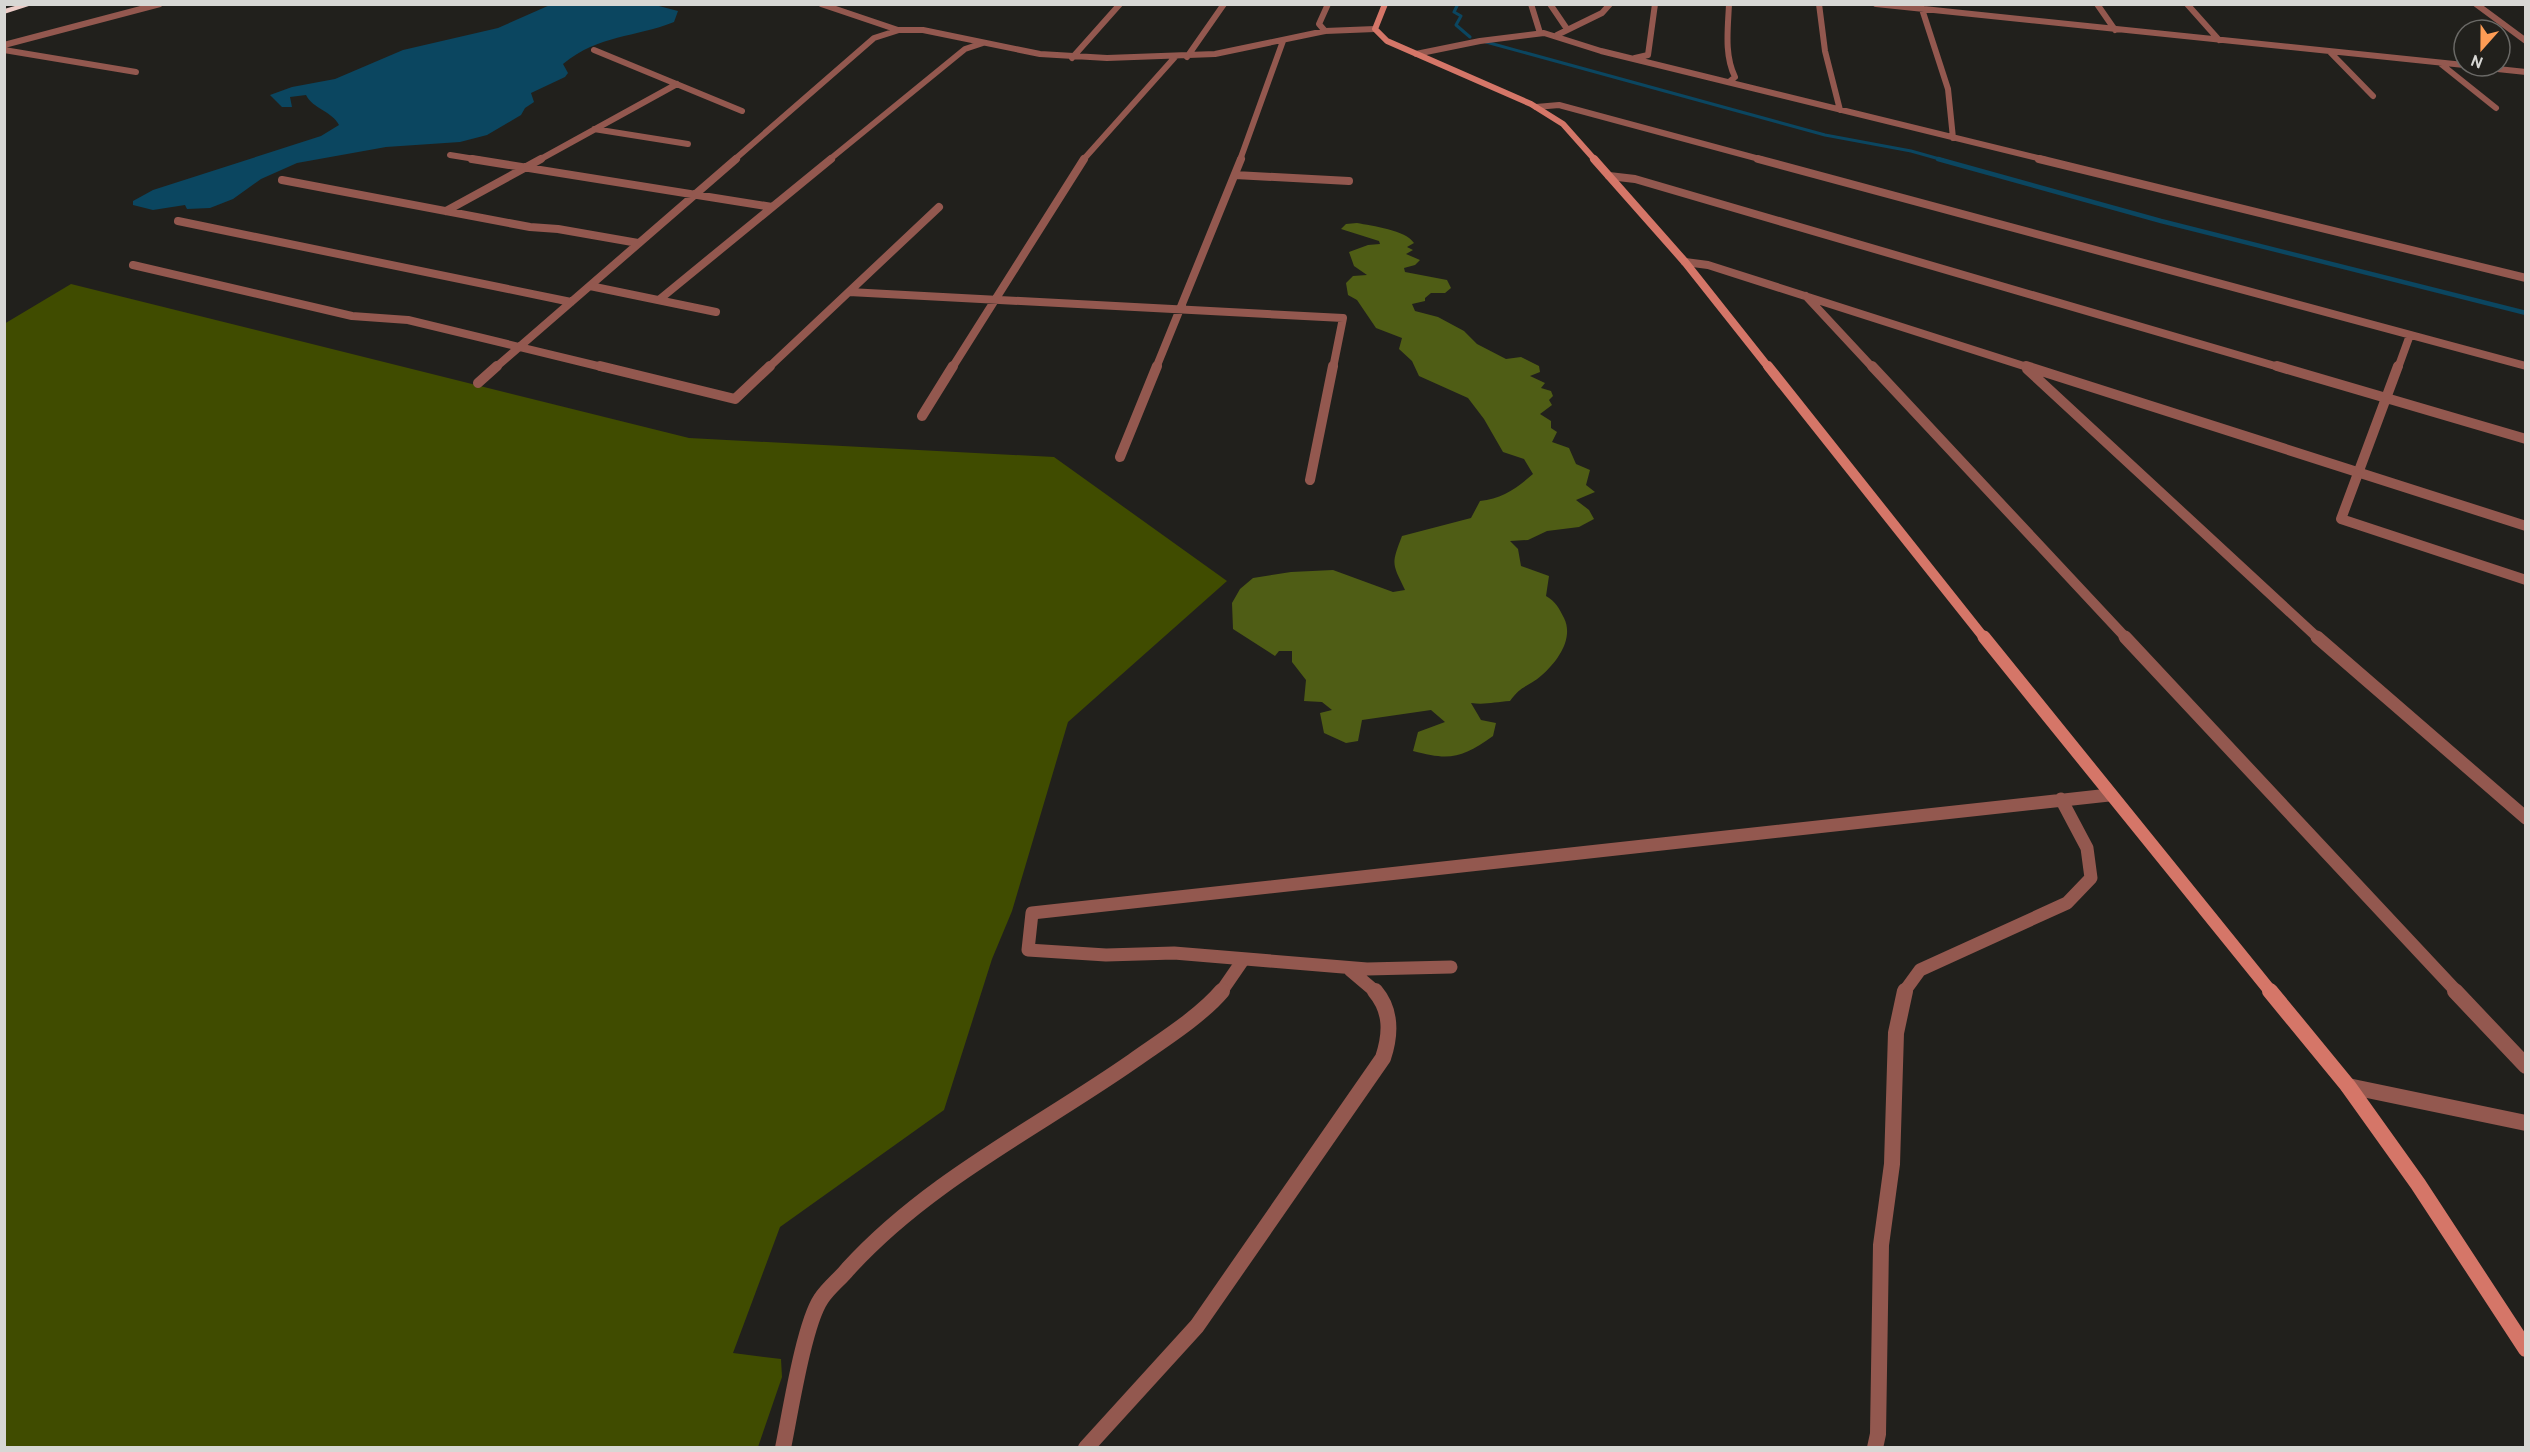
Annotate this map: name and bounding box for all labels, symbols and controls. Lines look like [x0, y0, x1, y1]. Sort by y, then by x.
north arrow [2452, 18, 2512, 78]
text: N [2468, 49, 2486, 72]

